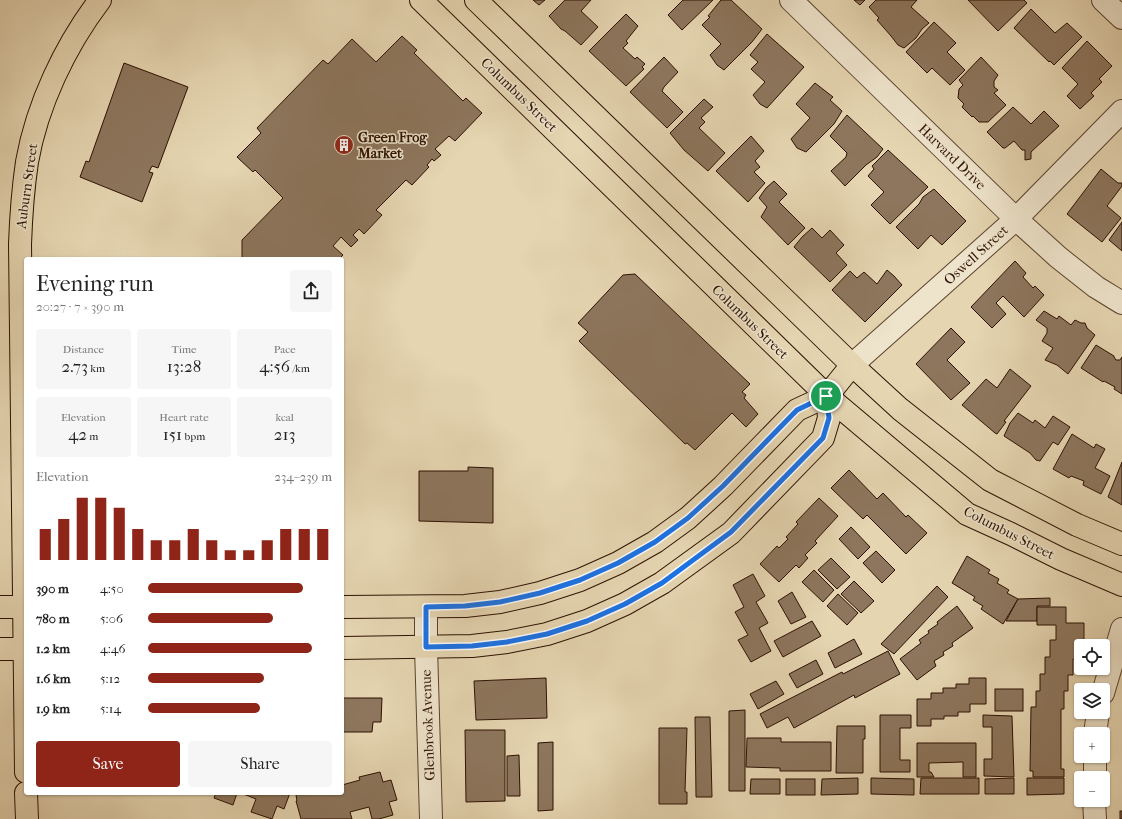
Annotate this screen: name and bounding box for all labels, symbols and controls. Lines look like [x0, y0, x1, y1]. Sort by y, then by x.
street label: Columbus Street [477, 54, 561, 136]
street label: Harvard Drive [915, 121, 989, 194]
place label: Green Frog Market [357, 129, 427, 162]
building icon: Green Frog Market [333, 134, 355, 156]
street label: Auburn Street [12, 142, 41, 231]
street label: Oswell Street [940, 222, 1012, 288]
button: share [290, 270, 332, 312]
text: Evening run [36, 271, 154, 297]
street label: Columbus Street [708, 281, 792, 363]
text: 20:27 · 7 × 390 m [36, 299, 124, 314]
text: Distance [63, 343, 104, 356]
text: Time [171, 343, 196, 356]
text: Pace [274, 343, 296, 356]
text: 2.73 [62, 356, 88, 376]
text: 13:28 [167, 356, 201, 376]
text: 4:56 [259, 356, 290, 376]
text: km [88, 362, 105, 375]
text: /km [290, 362, 310, 375]
pin [809, 379, 843, 413]
icon: arrive [815, 385, 837, 407]
text: Elevation [61, 411, 106, 424]
text: Heart rate [159, 411, 209, 424]
text: kcal [275, 411, 294, 424]
text: 42 [68, 424, 87, 444]
text: 151 [163, 424, 182, 444]
text: 213 [274, 424, 296, 444]
text: m [87, 430, 98, 443]
text: bpm [182, 430, 205, 443]
text: Elevation [36, 469, 89, 484]
text: 234–239 m [274, 469, 332, 484]
street label: Columbus Street [961, 503, 1057, 563]
text: 390 m [36, 581, 69, 596]
text: 4:50 [100, 581, 124, 596]
text: 780 m [36, 611, 70, 626]
text: 5:06 [100, 611, 123, 626]
map controls [1074, 639, 1110, 807]
button: locate [1074, 639, 1110, 675]
text: 1.2 km [36, 641, 70, 656]
text: 4:46 [100, 641, 126, 656]
street label: Glenbrook Avenue [418, 669, 438, 781]
text: 1.6 km [36, 671, 70, 686]
text: 5:12 [100, 671, 120, 686]
button: layers [1074, 683, 1110, 719]
text: 1.9 km [36, 701, 70, 716]
text: 5:14 [100, 701, 121, 716]
button: + [1074, 727, 1110, 763]
button: Save [36, 741, 180, 787]
button: Share [188, 741, 332, 787]
button: − [1074, 771, 1110, 807]

